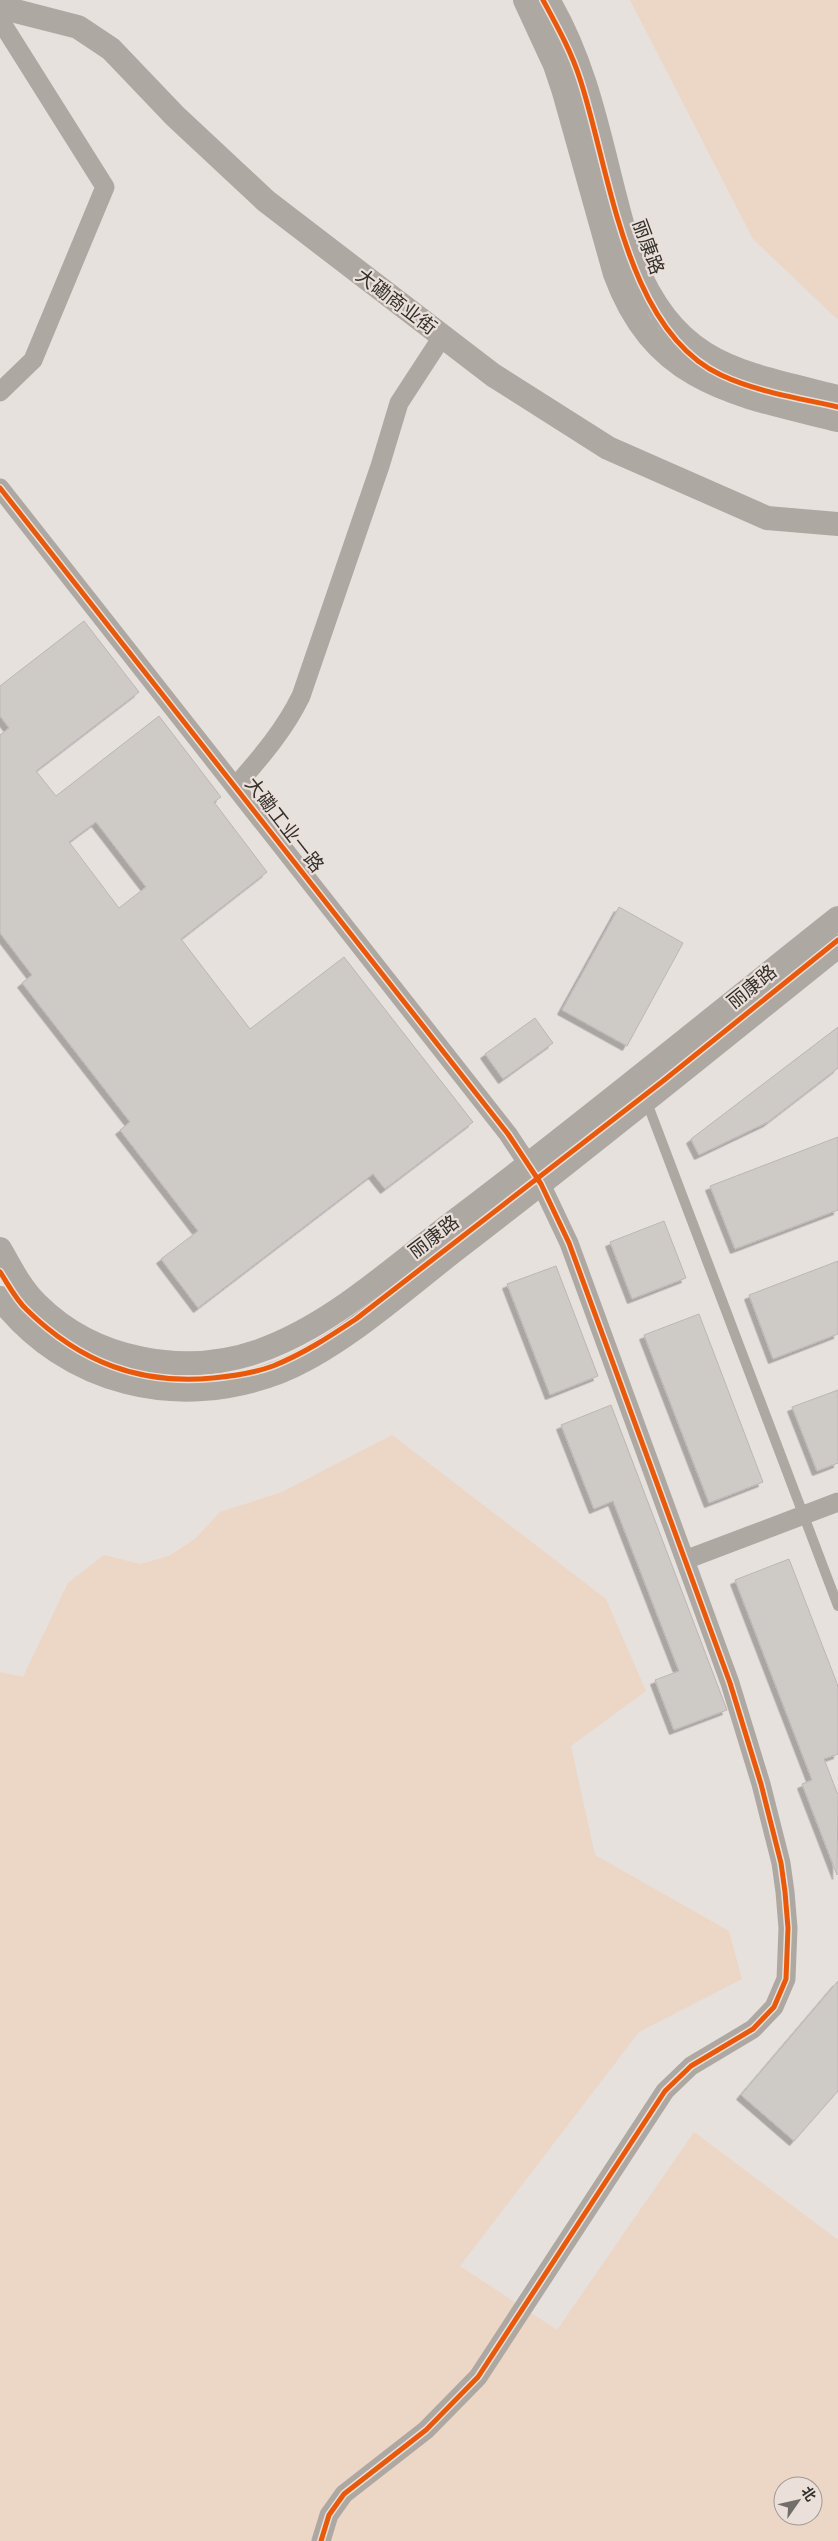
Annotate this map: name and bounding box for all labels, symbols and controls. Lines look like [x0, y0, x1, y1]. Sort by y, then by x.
street label: 丽康路 [628, 216, 668, 278]
street label: 大磡商业街 [351, 265, 441, 339]
street label: 大磡工业一路 [240, 773, 328, 877]
street label: 丽康路 [723, 961, 781, 1013]
street label: 丽康路 [405, 1211, 463, 1263]
north arrow [773, 2476, 823, 2526]
text: 北 [797, 2483, 819, 2505]

